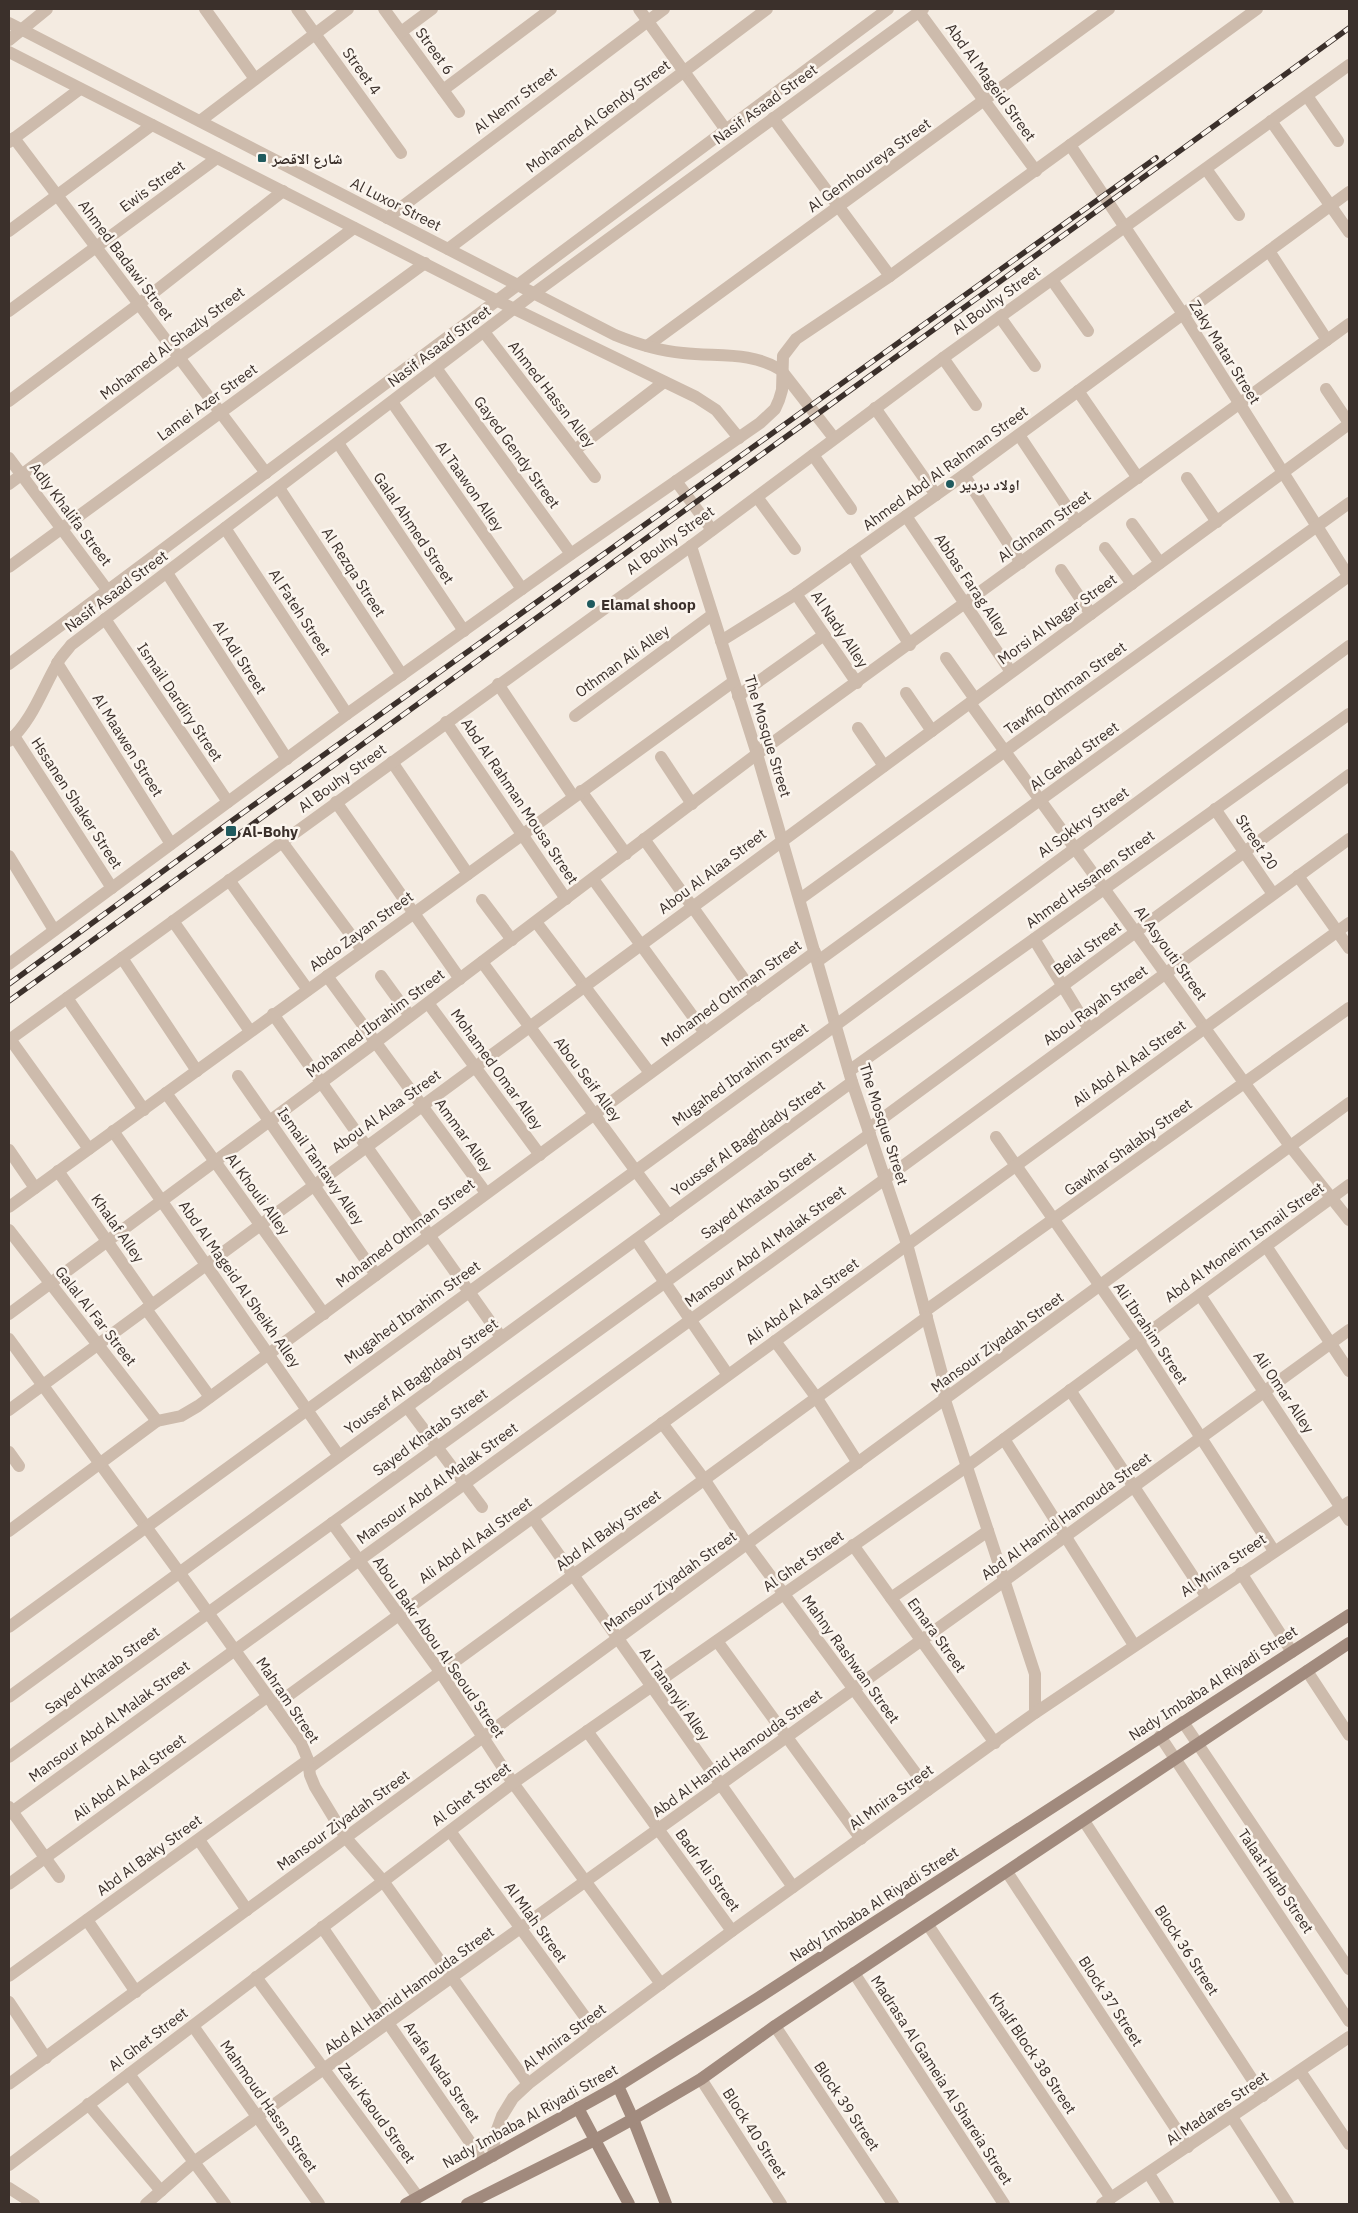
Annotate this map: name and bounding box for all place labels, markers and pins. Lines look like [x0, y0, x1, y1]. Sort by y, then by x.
place label: شارع الاقصر [271, 149, 343, 169]
marker: شارع الاقصر [256, 152, 268, 164]
place label: اولاد دردير [959, 475, 1020, 494]
marker: اولاد دردير [944, 478, 956, 490]
place label: Elamal shoop [601, 595, 696, 614]
marker: Elamal shoop [585, 598, 597, 610]
place label: Al-Bohy [242, 822, 298, 841]
marker: Al-Bohy [224, 824, 238, 838]

